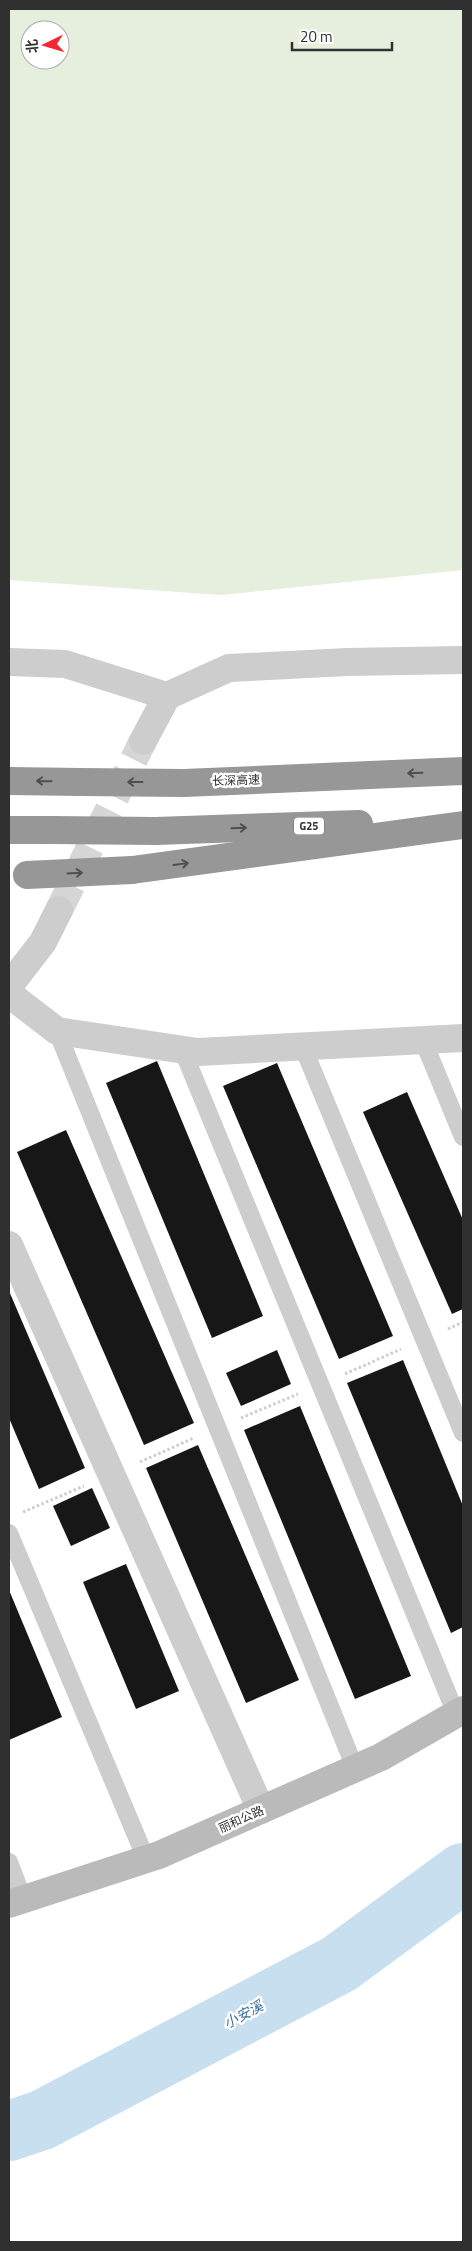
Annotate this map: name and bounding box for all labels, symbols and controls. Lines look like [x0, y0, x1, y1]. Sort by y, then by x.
north arrow [20, 20, 70, 70]
scale bar [292, 20, 392, 52]
text: 20 m [300, 25, 333, 48]
text: 北 [20, 38, 43, 54]
one-way arrow [407, 768, 423, 778]
street label: 长深高速 [212, 770, 260, 790]
one-way arrow [36, 777, 52, 786]
one-way arrow [127, 777, 144, 787]
road number: G25 [294, 818, 324, 834]
one-way arrow [231, 824, 247, 833]
one-way arrow [172, 859, 188, 869]
one-way arrow [67, 869, 83, 878]
street label: 丽和公路 [215, 1801, 267, 1837]
water label: 小安溪 [220, 1994, 268, 2033]

